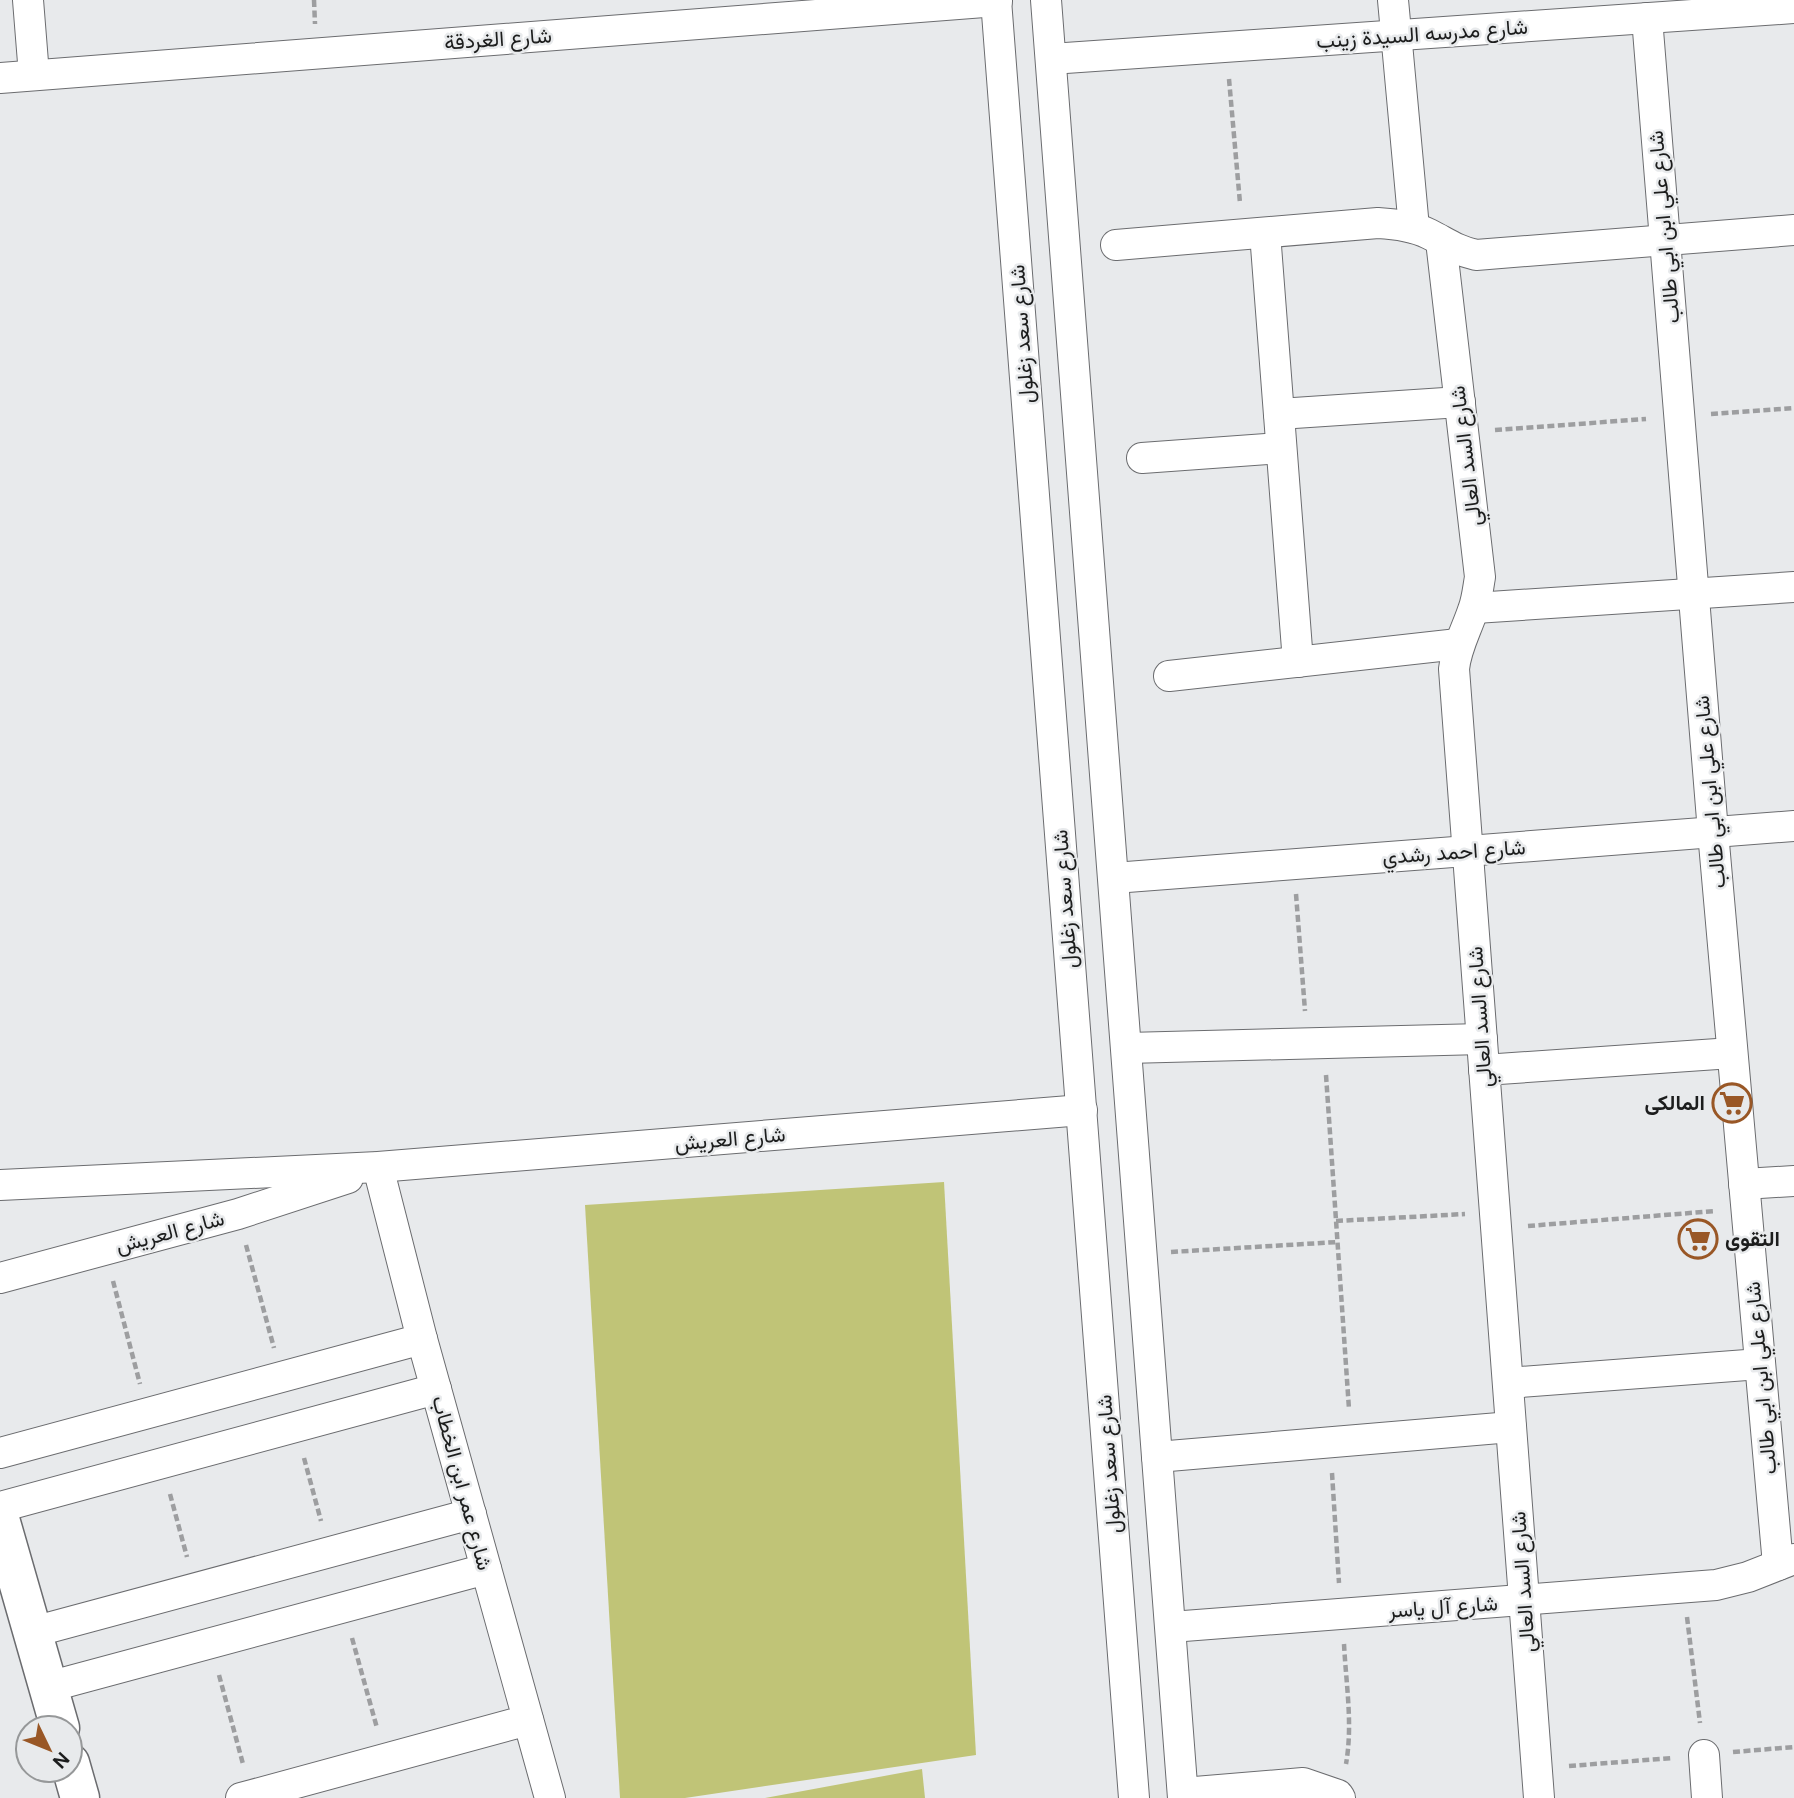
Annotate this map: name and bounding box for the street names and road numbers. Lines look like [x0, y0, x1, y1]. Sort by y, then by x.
street label: شارع مدرسه السيدة زينب [1315, 13, 1529, 55]
street label: شارع الغردقة [443, 21, 553, 57]
street label: شارع علي ابن ابي طالب [1642, 129, 1689, 325]
street label: شارع سعد زغلول [1003, 264, 1041, 404]
street label: شارع السد العالي [1443, 384, 1491, 528]
street label: شارع علي ابن ابي طالب [1688, 694, 1735, 890]
street label: شارع سعد زغلول [1046, 829, 1084, 969]
street label: شارع احمد رشدي [1381, 833, 1527, 874]
street label: شارع السد العالي [1461, 945, 1502, 1088]
street label: شارع العريش [673, 1120, 787, 1158]
street label: شارع العريش [113, 1204, 227, 1260]
street label: شارع علي ابن ابي طالب [1739, 1280, 1786, 1476]
street label: شارع عمر ابن الخطاب [425, 1393, 499, 1573]
street label: شارع سعد زغلول [1090, 1394, 1128, 1534]
street label: شارع السد العالي [1504, 1510, 1545, 1653]
street label: شارع آل ياسر [1386, 1589, 1499, 1625]

